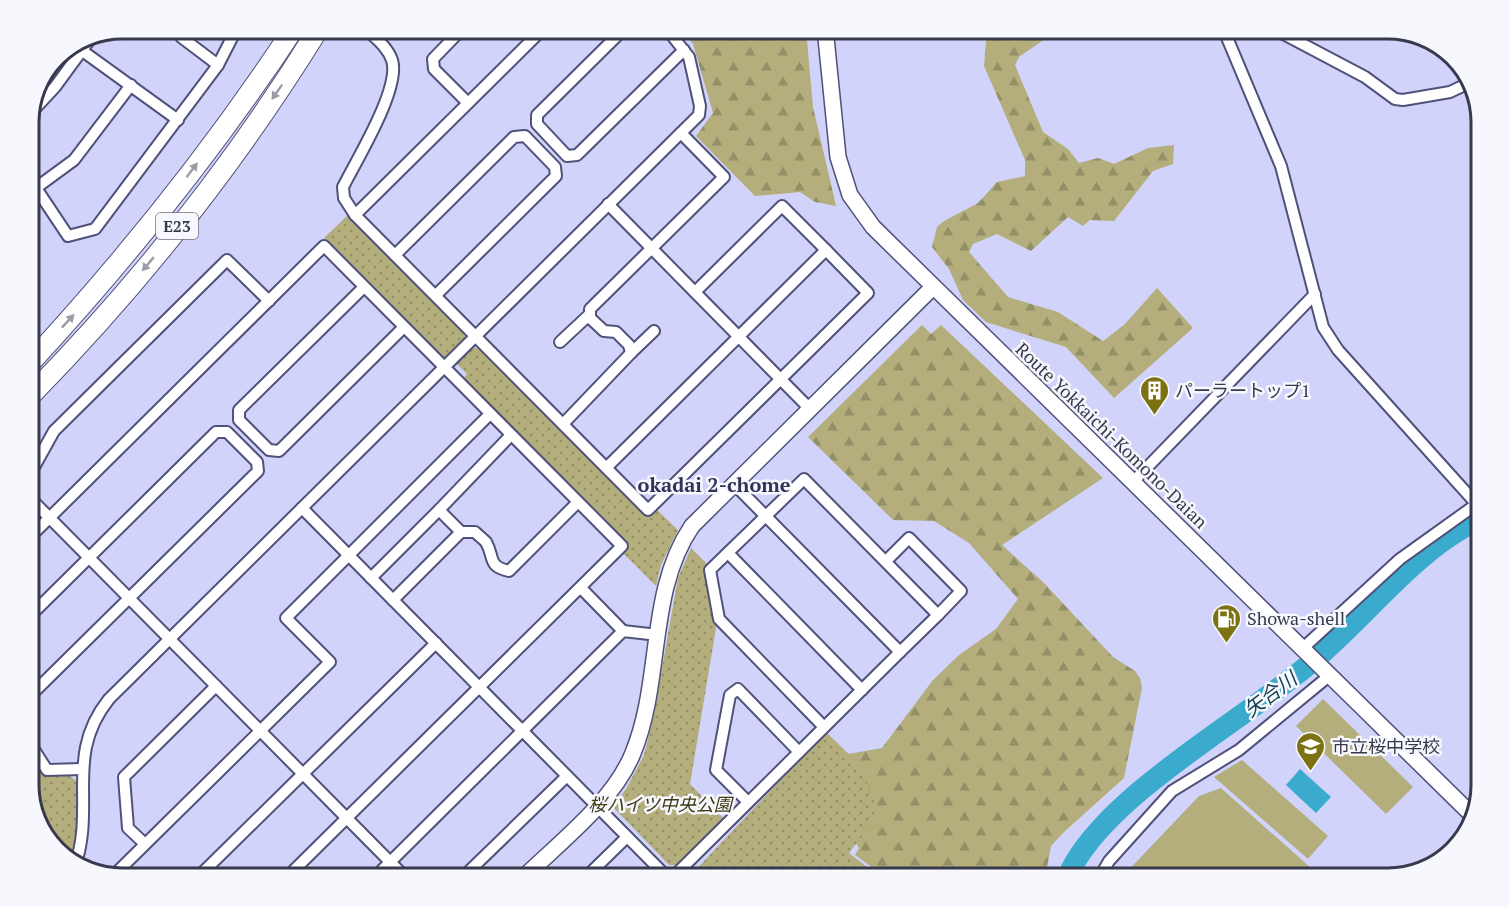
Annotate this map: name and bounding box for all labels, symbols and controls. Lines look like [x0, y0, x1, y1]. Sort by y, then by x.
one-way arrow [272, 84, 284, 99]
one-way arrow [186, 163, 198, 179]
road number: E23 [156, 213, 198, 239]
one-way arrow [142, 257, 154, 272]
one-way arrow [61, 314, 74, 329]
street label: Route Yokkaichi-Komono-Daian [1011, 337, 1213, 533]
building icon: パーラートップ1 [1138, 374, 1170, 416]
place label: パーラートップ1 [1175, 378, 1311, 402]
district label: okadai 2-chome [638, 471, 791, 498]
fuel station icon: Showa-shell [1210, 602, 1242, 644]
place label: Showa-shell [1247, 606, 1345, 630]
water label: 矢合川 [1238, 664, 1304, 723]
school or university icon: 市立桜中学校 [1295, 730, 1327, 772]
place label: 市立桜中学校 [1332, 734, 1440, 758]
park label: 桜ハイツ中央公園 [588, 792, 735, 816]

